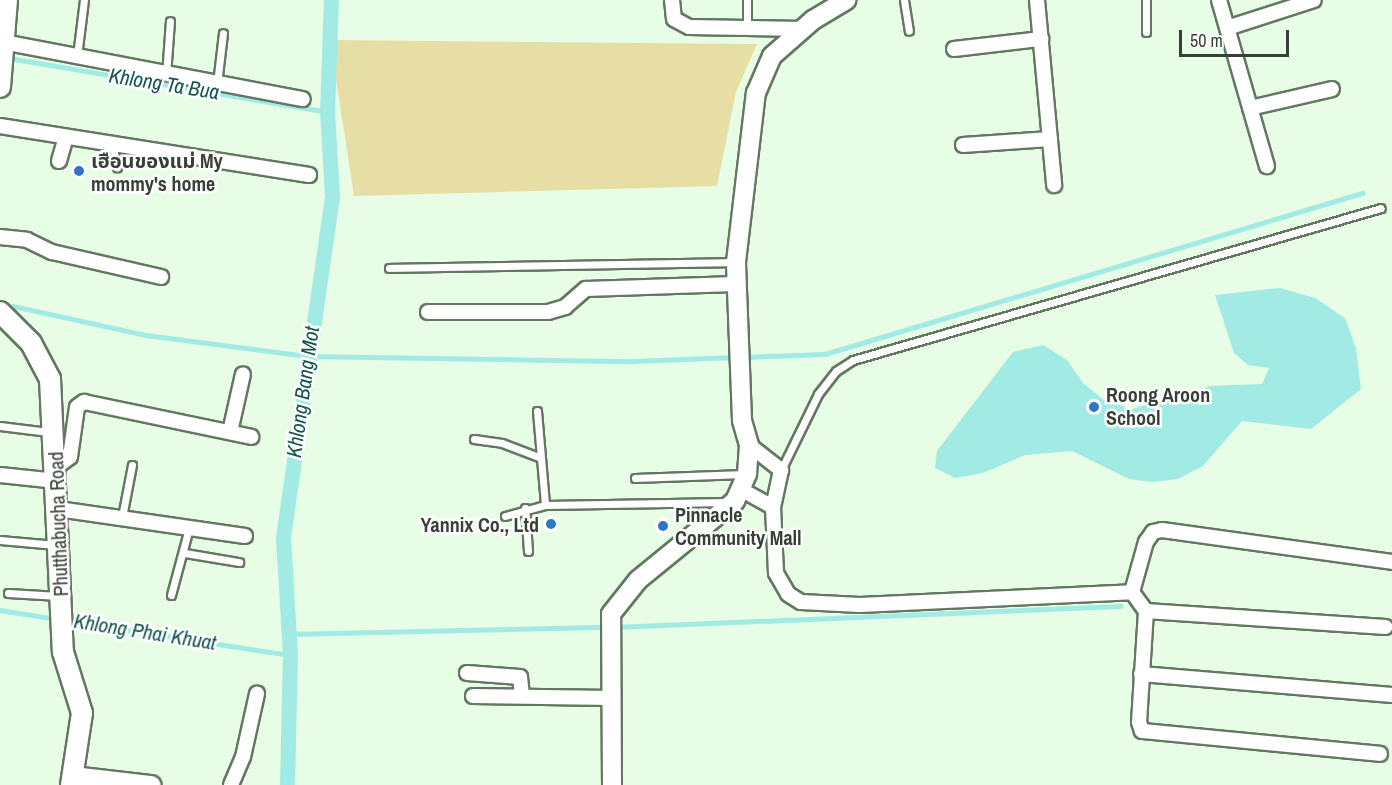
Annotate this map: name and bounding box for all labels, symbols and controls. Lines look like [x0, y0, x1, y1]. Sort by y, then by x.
scale bar [1182, 18, 1292, 56]
text: 50 m [1190, 28, 1223, 53]
water label: Khlong Ta Bua [107, 63, 221, 105]
place label: เฮือนของแม่ My mommy's home [91, 148, 223, 195]
marker: เฮือนของแม่ My mommy's home [72, 164, 86, 178]
water label: Khlong Bang Mot [281, 325, 325, 459]
place label: Roong Aroon School [1106, 383, 1211, 430]
marker: Roong Aroon School [1087, 400, 1101, 414]
street label: Phutthabucha Road [43, 451, 73, 597]
place label: Pinnacle Community Mall [675, 502, 802, 549]
place label: Yannix Co., Ltd [421, 512, 539, 536]
marker: Yannix Co., Ltd [544, 517, 558, 531]
marker: Pinnacle Community Mall [656, 519, 670, 533]
water label: Khlong Phai Khuat [72, 608, 218, 656]

